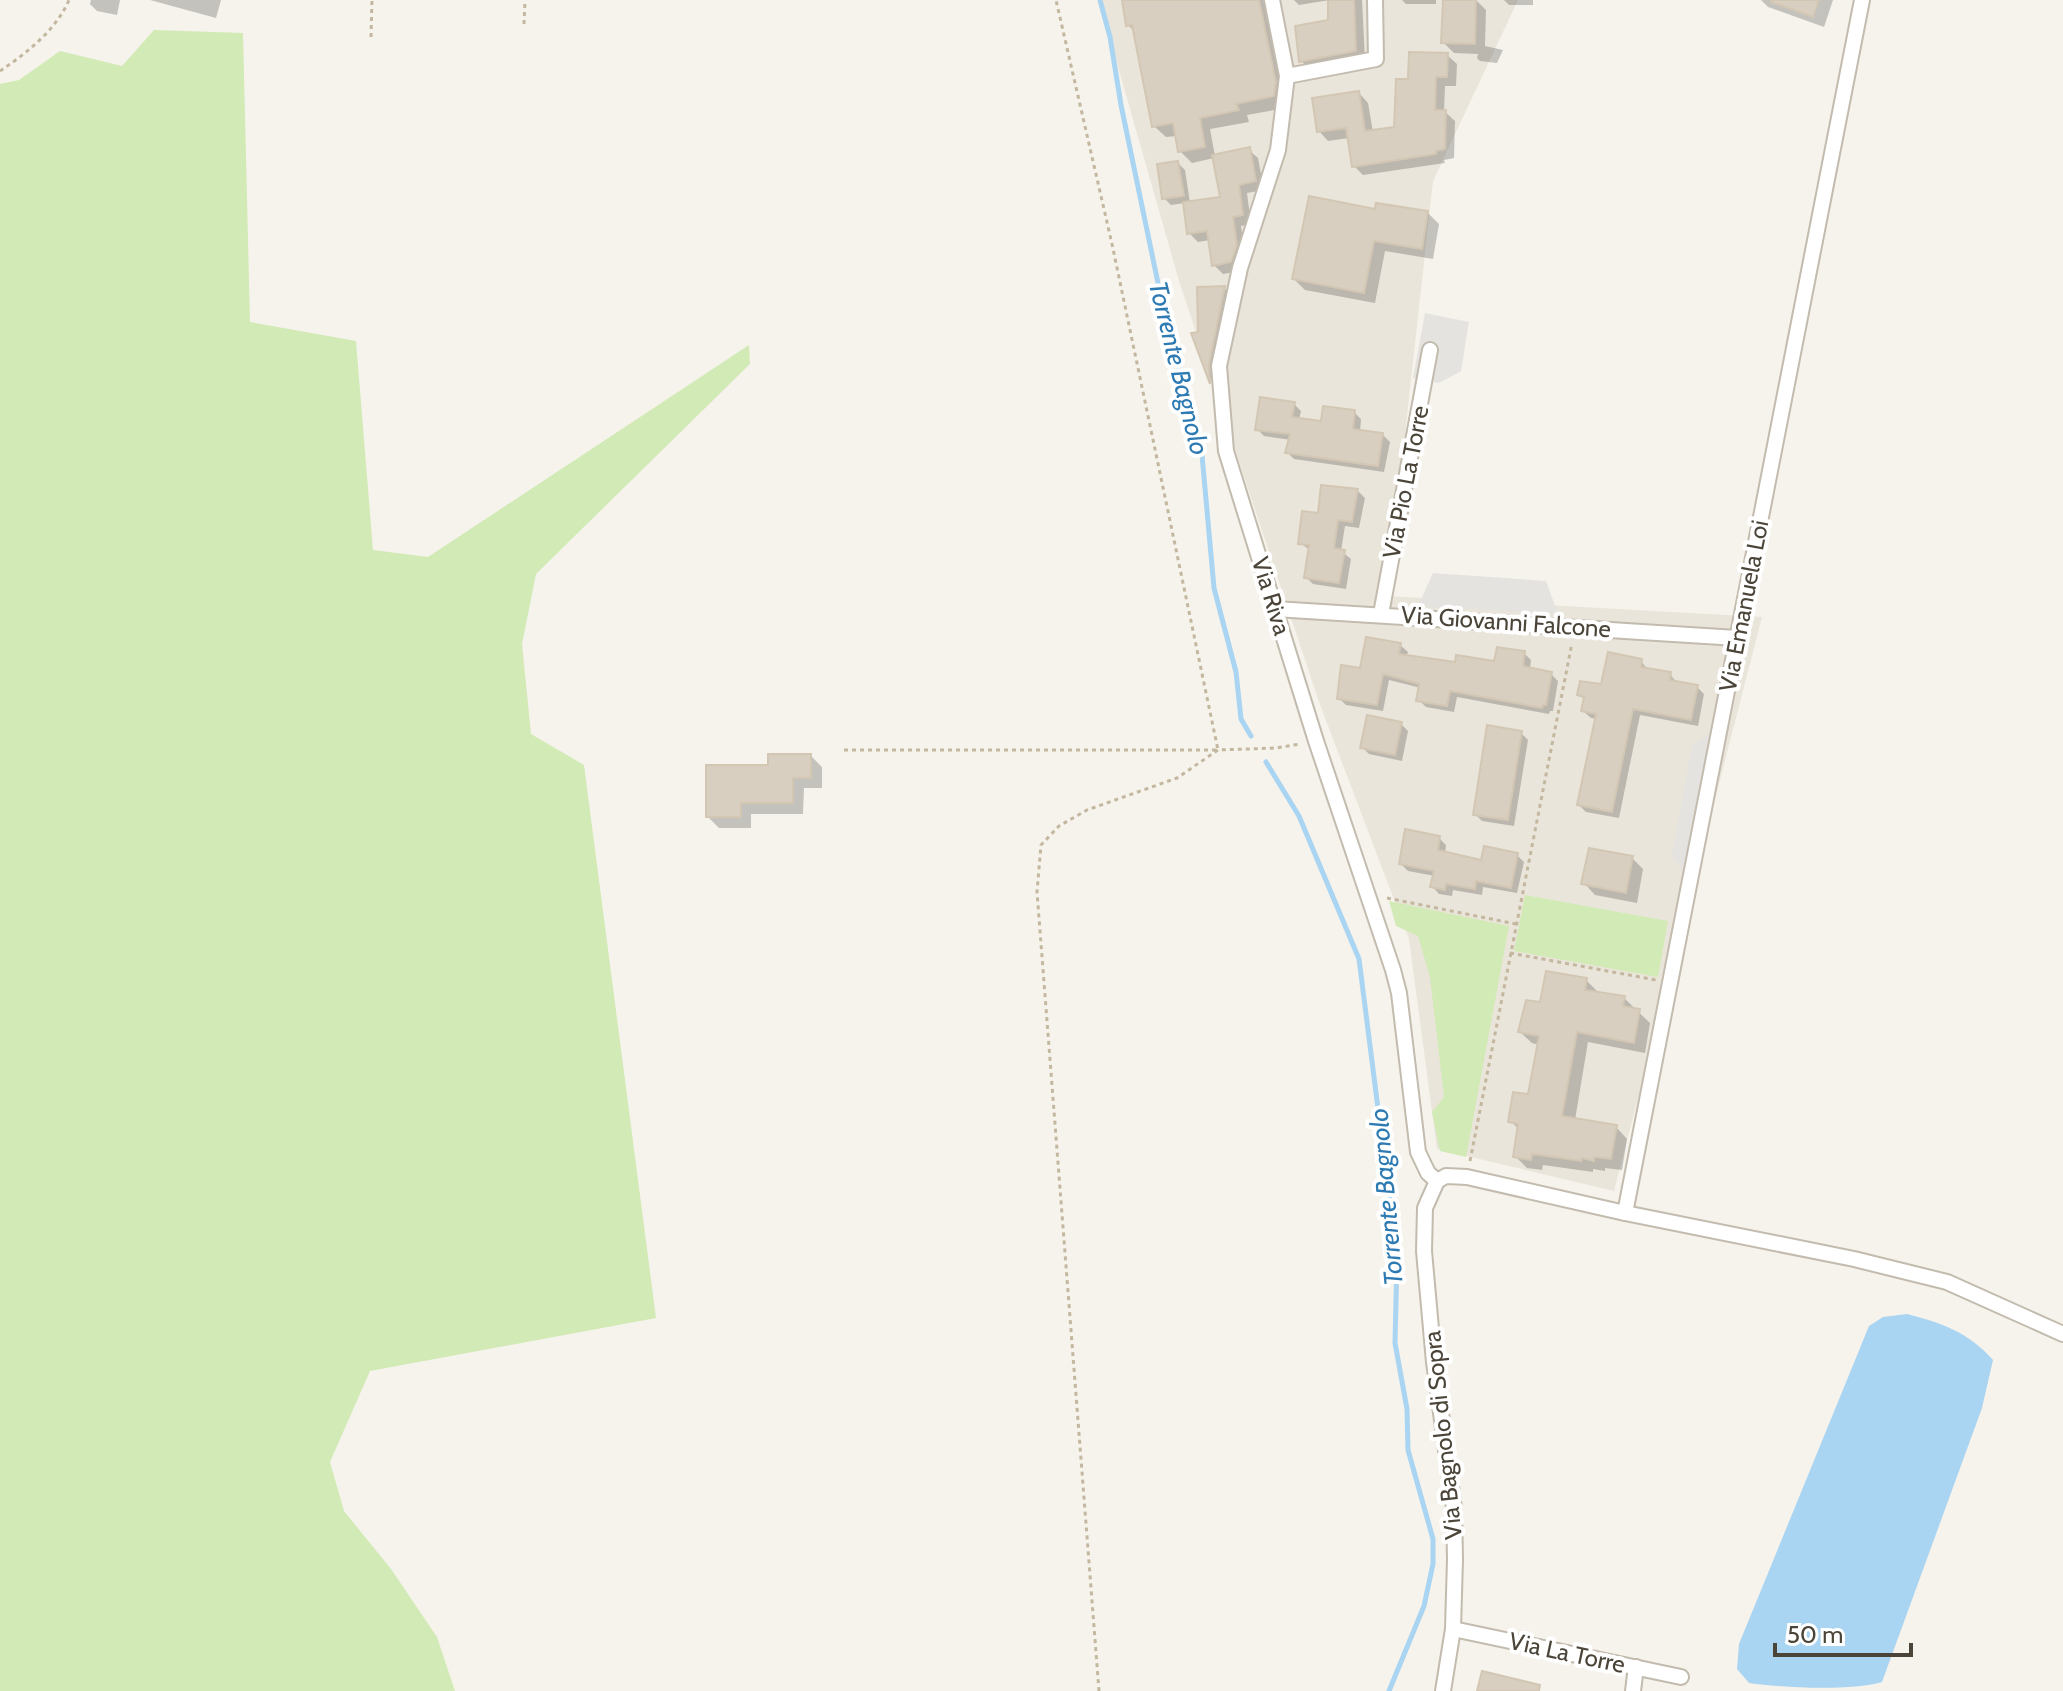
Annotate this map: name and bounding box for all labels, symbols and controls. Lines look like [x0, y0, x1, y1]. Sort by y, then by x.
water label: Torrente Bagnolo [1142, 278, 1216, 458]
street label: Via Pio La Torre [1376, 403, 1435, 561]
street label: Via Emanuela Loi [1713, 518, 1774, 694]
street label: Via Riva [1246, 553, 1297, 639]
street label: Via Giovanni Falcone [1400, 600, 1612, 643]
water label: Torrente Bagnolo [1362, 1107, 1410, 1287]
street label: Via Bagnolo di Sopra [1417, 1329, 1468, 1541]
scale bar [1775, 1607, 1911, 1657]
text: 50 m [1787, 1620, 1843, 1649]
street label: Via La Torre [1506, 1626, 1628, 1679]

